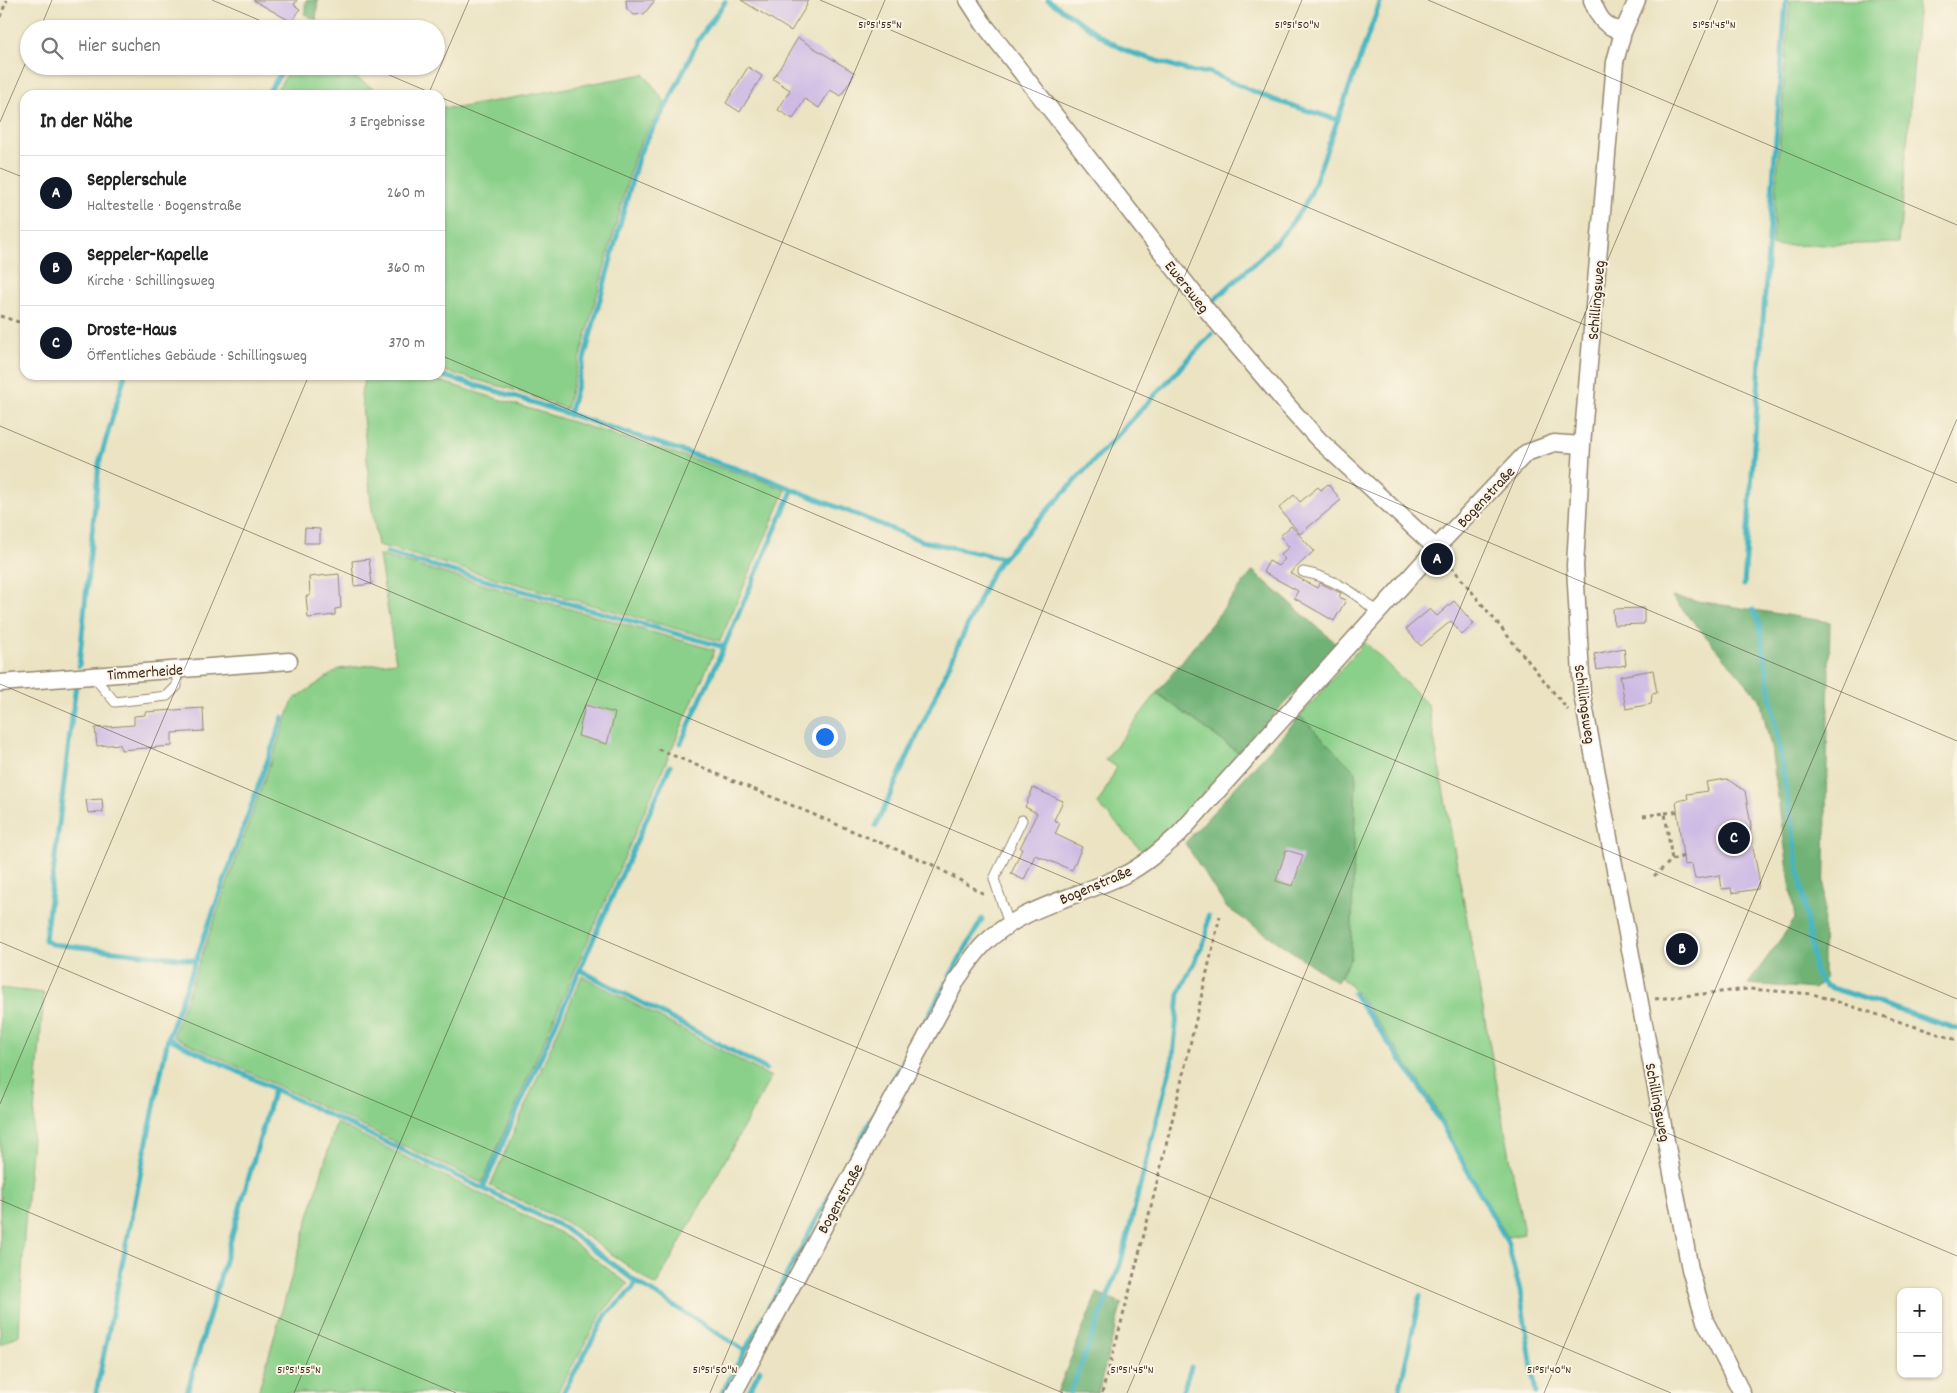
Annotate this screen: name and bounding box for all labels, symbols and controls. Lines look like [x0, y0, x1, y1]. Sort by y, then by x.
text: 51°51'55"N [858, 17, 902, 34]
text: 51°51'50"N [1275, 17, 1320, 34]
text: 51°51'45"N [1692, 17, 1736, 34]
search box [20, 20, 445, 75]
icon: search [38, 34, 66, 62]
text: Hier suchen [78, 34, 161, 61]
text: In der Nähe [40, 108, 132, 138]
text: 3 Ergebnisse [349, 111, 425, 134]
text: Sepplerschule [87, 168, 187, 195]
text: A [52, 182, 60, 205]
text: 260 m [387, 182, 425, 205]
text: Haltestelle · Bogenstraße [87, 195, 242, 218]
text: Seppeler-Kapelle [87, 243, 208, 270]
street label: Ewersweg [1158, 256, 1214, 319]
text: B [52, 257, 60, 280]
text: 360 m [387, 257, 425, 280]
street label: Schillingsweg [1583, 259, 1612, 341]
text: Kirche · Schillingsweg [87, 270, 215, 293]
text: Droste-Haus [87, 318, 177, 345]
text: C [52, 332, 60, 355]
text: 370 m [388, 332, 425, 355]
text: Öffentliches Gebäude · Schillingsweg [87, 345, 307, 368]
street label: Bogenstraße [1452, 462, 1521, 534]
pin: A [1421, 540, 1453, 578]
street label: Timmerheide [106, 659, 184, 688]
street label: Schillingsweg [1567, 663, 1600, 745]
your location [812, 724, 838, 750]
pin: C [1718, 819, 1750, 857]
street label: Bogenstraße [1056, 861, 1136, 912]
pin: B [1666, 930, 1698, 968]
street label: Schillingsweg [1638, 1061, 1675, 1144]
street label: Bogenstraße [812, 1160, 870, 1238]
map controls [1897, 1288, 1942, 1378]
button: + [1897, 1288, 1942, 1333]
button: − [1897, 1333, 1942, 1378]
text: 51°51'55"N [277, 1362, 321, 1379]
text: 51°51'50"N [693, 1362, 738, 1379]
text: 51°51'45"N [1110, 1362, 1154, 1379]
text: 51°51'40"N [1527, 1362, 1571, 1379]

